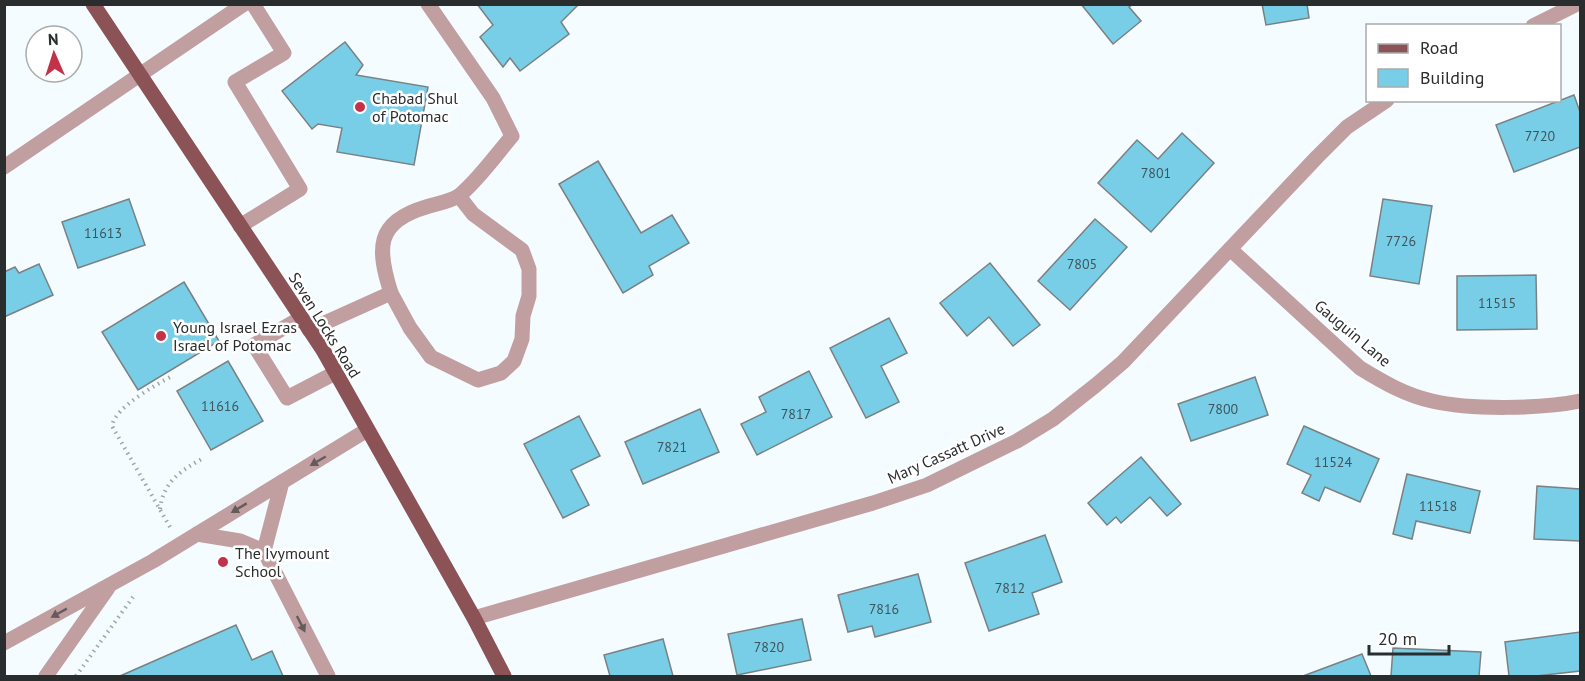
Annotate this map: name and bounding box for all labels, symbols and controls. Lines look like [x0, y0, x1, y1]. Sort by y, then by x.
north arrow [24, 24, 84, 84]
legend [1366, 24, 1561, 102]
text: N [47, 29, 59, 49]
text: Road [1420, 36, 1458, 59]
text: Building [1420, 66, 1484, 89]
place label: Chabad Shul of Potomac [372, 88, 458, 126]
marker: Chabad Shul of Potomac [353, 100, 367, 114]
house number: 7720 [1525, 127, 1556, 145]
house number: 7801 [1141, 164, 1171, 182]
house number: 11613 [84, 224, 122, 242]
house number: 7726 [1386, 232, 1416, 250]
house number: 7805 [1067, 255, 1097, 273]
street label: Seven Locks Road [285, 269, 365, 381]
house number: 11515 [1478, 294, 1516, 312]
street label: Gauguin Lane [1311, 295, 1395, 371]
place label: Young Israel Ezras Israel of Potomac [173, 317, 297, 355]
marker: Young Israel Ezras Israel of Potomac [154, 329, 168, 343]
house number: 11616 [201, 397, 239, 415]
house number: 7800 [1208, 400, 1239, 418]
house number: 7817 [781, 405, 811, 423]
street label: Mary Cassatt Drive [884, 418, 1008, 488]
house number: 7821 [657, 438, 687, 456]
house number: 11524 [1314, 453, 1352, 471]
one-way arrow [309, 456, 326, 466]
house number: 11518 [1419, 497, 1457, 515]
one-way arrow [231, 502, 248, 513]
place label: The Ivymount School [235, 543, 330, 581]
marker: The Ivymount School [216, 555, 230, 569]
house number: 7812 [995, 579, 1025, 597]
house number: 7816 [869, 600, 899, 618]
one-way arrow [50, 608, 67, 618]
one-way arrow [296, 616, 306, 633]
scale bar [1369, 618, 1448, 656]
text: 20 m [1378, 627, 1417, 650]
house number: 7820 [754, 638, 785, 656]

